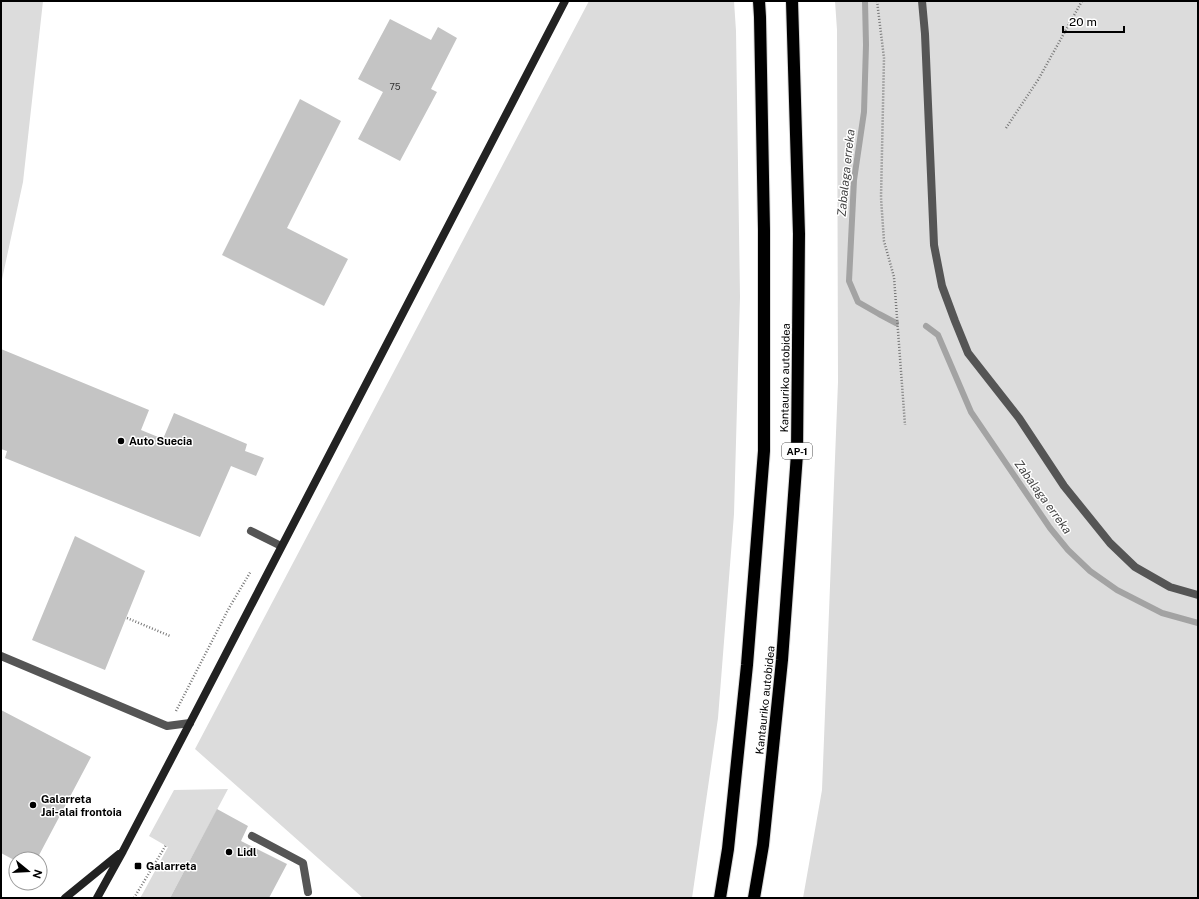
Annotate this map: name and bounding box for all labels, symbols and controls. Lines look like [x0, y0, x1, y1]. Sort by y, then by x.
scale bar [1063, 8, 1124, 34]
text: 20 m [1069, 15, 1097, 29]
house number: 75 [389, 81, 401, 92]
water label: Zabalaga erreka [834, 129, 858, 217]
street label: Kantauriko autobidea [778, 323, 792, 433]
place label: Auto Suecia [129, 435, 192, 447]
marker: Auto Suecia [116, 436, 126, 446]
road number: AP-1 [782, 443, 812, 459]
water label: Zabalaga erreka [1012, 457, 1074, 537]
street label: Kantauriko autobidea [753, 645, 777, 755]
place label: Galarreta Jai-alai frontoia [41, 793, 122, 818]
marker: Galarreta Jai-alai frontoia [28, 800, 38, 810]
place label: Lidl [237, 846, 257, 858]
marker: Lidl [224, 847, 234, 857]
north arrow [8, 851, 48, 891]
place label: Galarreta [146, 860, 196, 872]
marker: Galarreta [133, 861, 143, 871]
text: N [30, 868, 45, 880]

